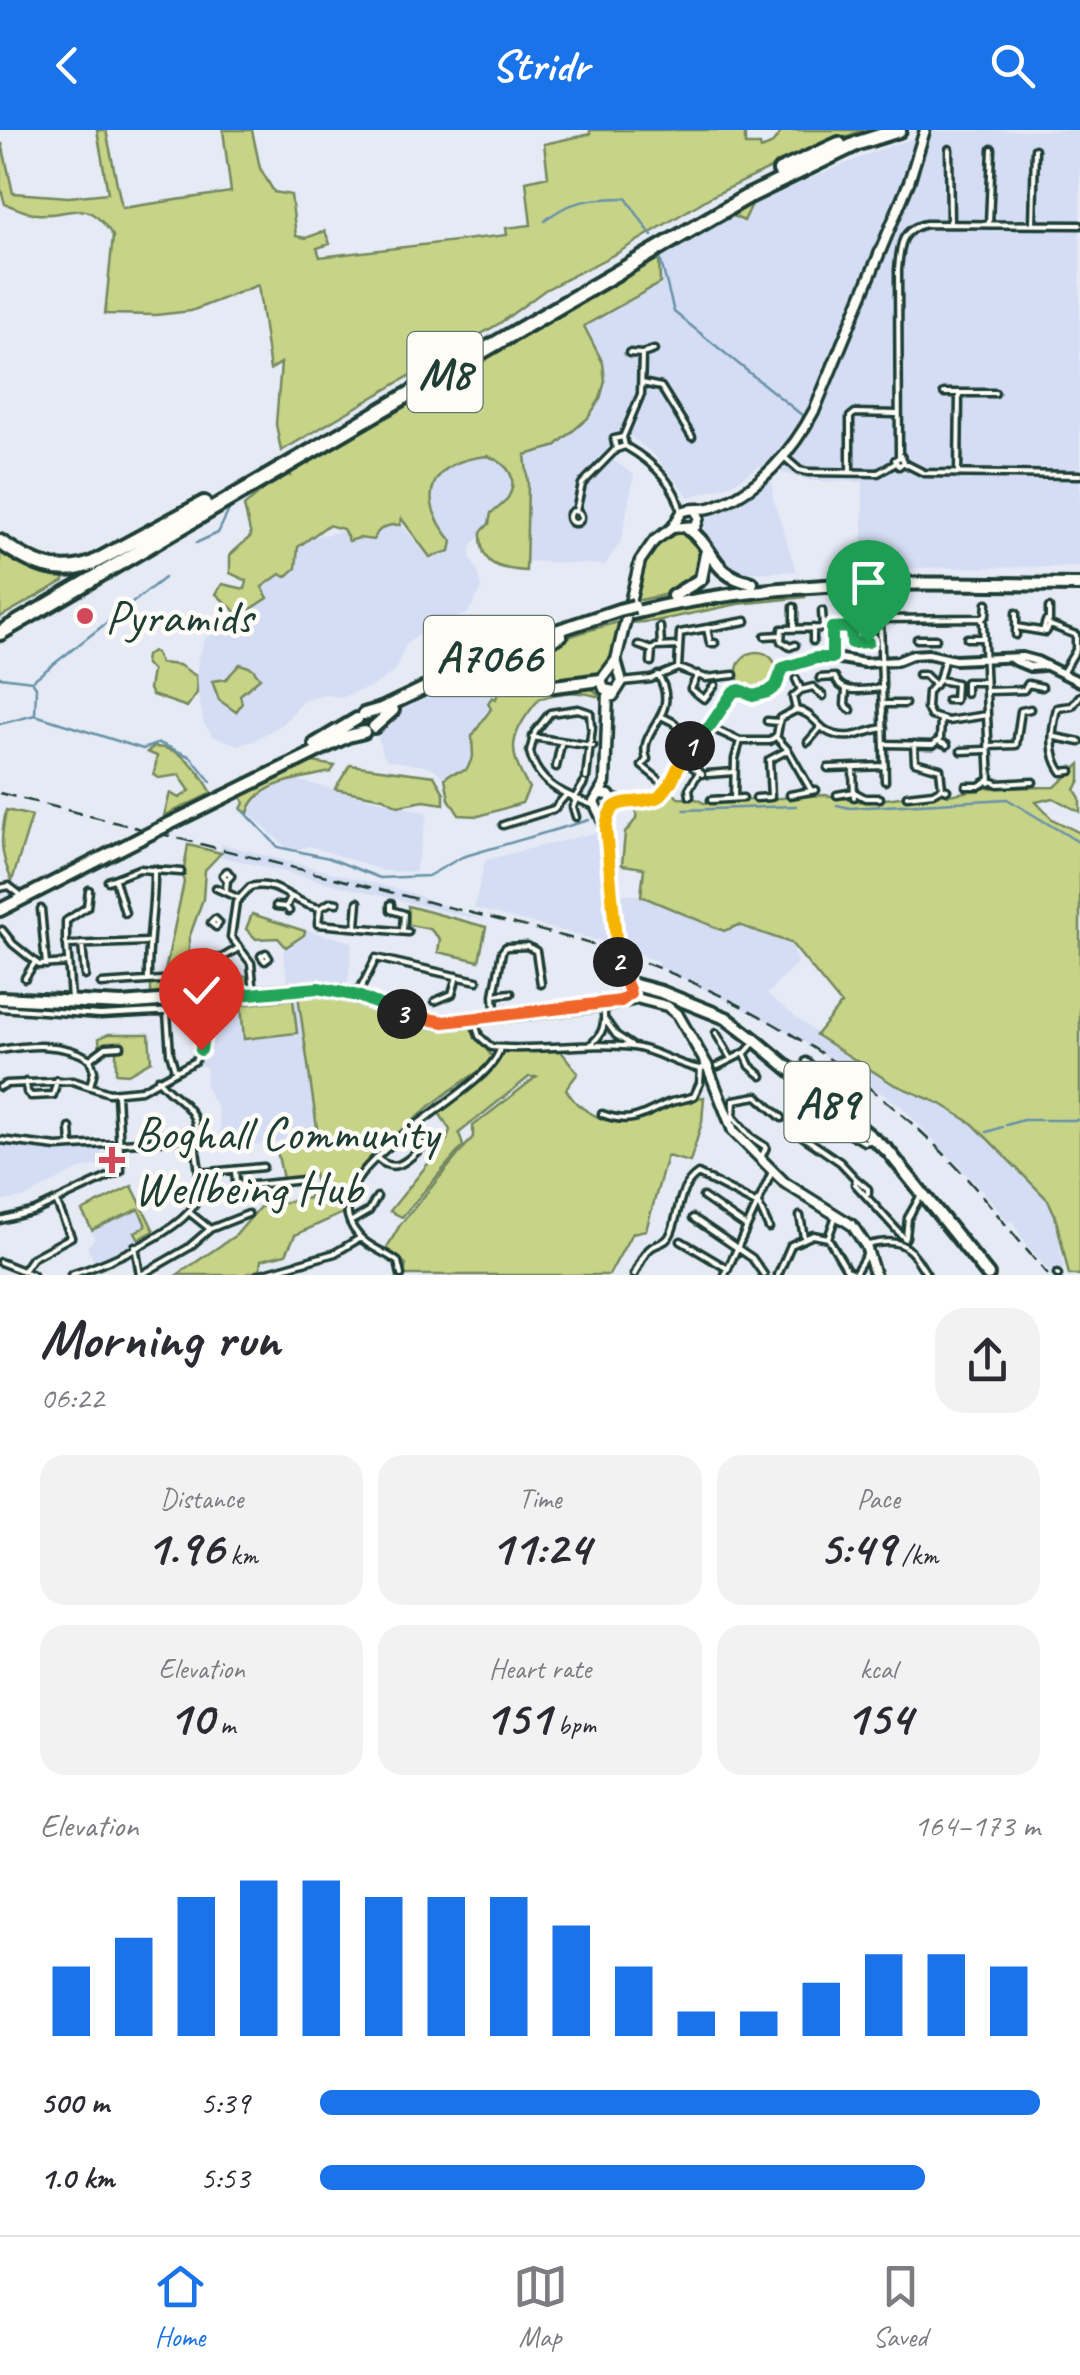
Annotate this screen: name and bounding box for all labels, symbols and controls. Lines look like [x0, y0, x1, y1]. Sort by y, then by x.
text: Stridr [491, 37, 589, 94]
icon: back [40, 38, 95, 93]
icon: search [985, 38, 1040, 93]
road number: M8 [408, 332, 482, 412]
pin [826, 540, 911, 643]
icon: arrive [841, 555, 896, 610]
place label: Pyramids [105, 587, 257, 647]
marker: Pyramids [74, 605, 96, 627]
road number: A7066 [424, 616, 554, 696]
pin: 1 [665, 721, 715, 771]
text: 1 [684, 728, 696, 763]
pin: 2 [593, 937, 643, 987]
text: 2 [612, 944, 624, 979]
pin [159, 948, 244, 1051]
icon: check [174, 963, 229, 1018]
pin: 3 [377, 989, 427, 1039]
text: 3 [396, 996, 408, 1031]
road number: A89 [784, 1062, 870, 1142]
place label: Boghall Community Wellbeing Hub [134, 1103, 442, 1218]
marker: Boghall Community Wellbeing Hub [99, 1147, 125, 1173]
text: Morning run [40, 1304, 280, 1374]
button: share [935, 1308, 1040, 1413]
text: 06:22 [40, 1377, 104, 1418]
text: Distance [160, 1481, 243, 1516]
text: Time [519, 1481, 561, 1516]
text: Pace [857, 1481, 900, 1516]
text: 1.96 [146, 1516, 224, 1579]
text: 11:24 [490, 1516, 590, 1579]
text: 5:49 [819, 1516, 895, 1579]
text: km [224, 1537, 258, 1572]
text: /km [895, 1537, 938, 1572]
text: Elevation [159, 1651, 245, 1686]
text: Heart rate [489, 1651, 591, 1686]
text: kcal [860, 1651, 897, 1686]
text: 10 [168, 1686, 213, 1749]
text: 151 [484, 1686, 551, 1749]
text: 154 [845, 1686, 912, 1749]
text: m [213, 1707, 235, 1742]
text: bpm [551, 1707, 596, 1742]
text: Elevation [40, 1805, 138, 1846]
text: 164–173 m [914, 1805, 1040, 1846]
text: 500 m [40, 2082, 109, 2123]
text: 5:39 [200, 2082, 250, 2123]
text: 1.0 km [40, 2157, 114, 2198]
text: 5:53 [200, 2157, 250, 2198]
tab: Home [153, 2259, 208, 2354]
tab: Map [513, 2259, 568, 2354]
tab: Saved [873, 2259, 928, 2354]

